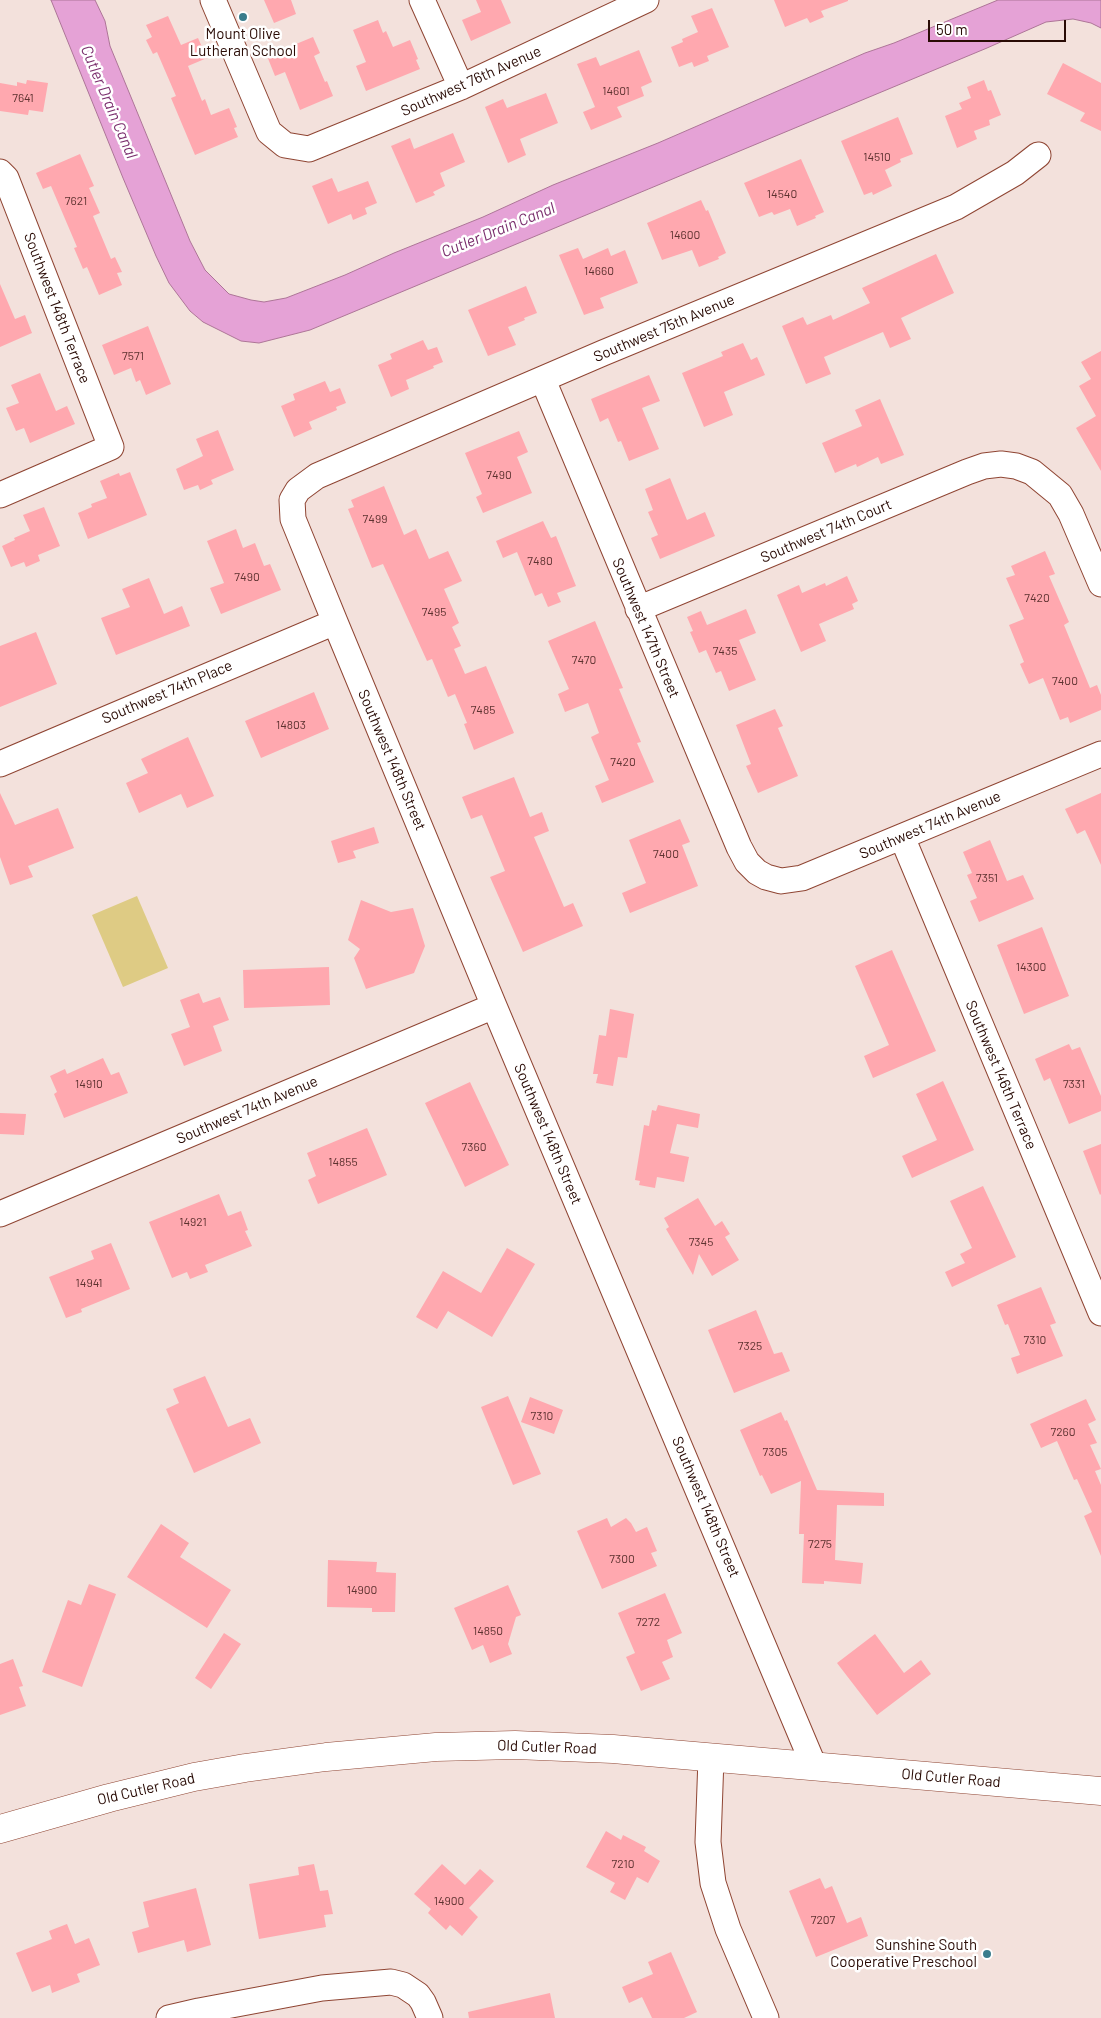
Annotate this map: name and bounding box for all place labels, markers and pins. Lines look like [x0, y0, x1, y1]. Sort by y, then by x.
marker: Mount Olive Lutheran School [237, 11, 249, 23]
place label: Mount Olive Lutheran School [190, 25, 296, 60]
place label: Sunshine South Cooperative Preschool [830, 1936, 977, 1971]
marker: Sunshine South Cooperative Preschool [981, 1948, 993, 1960]

